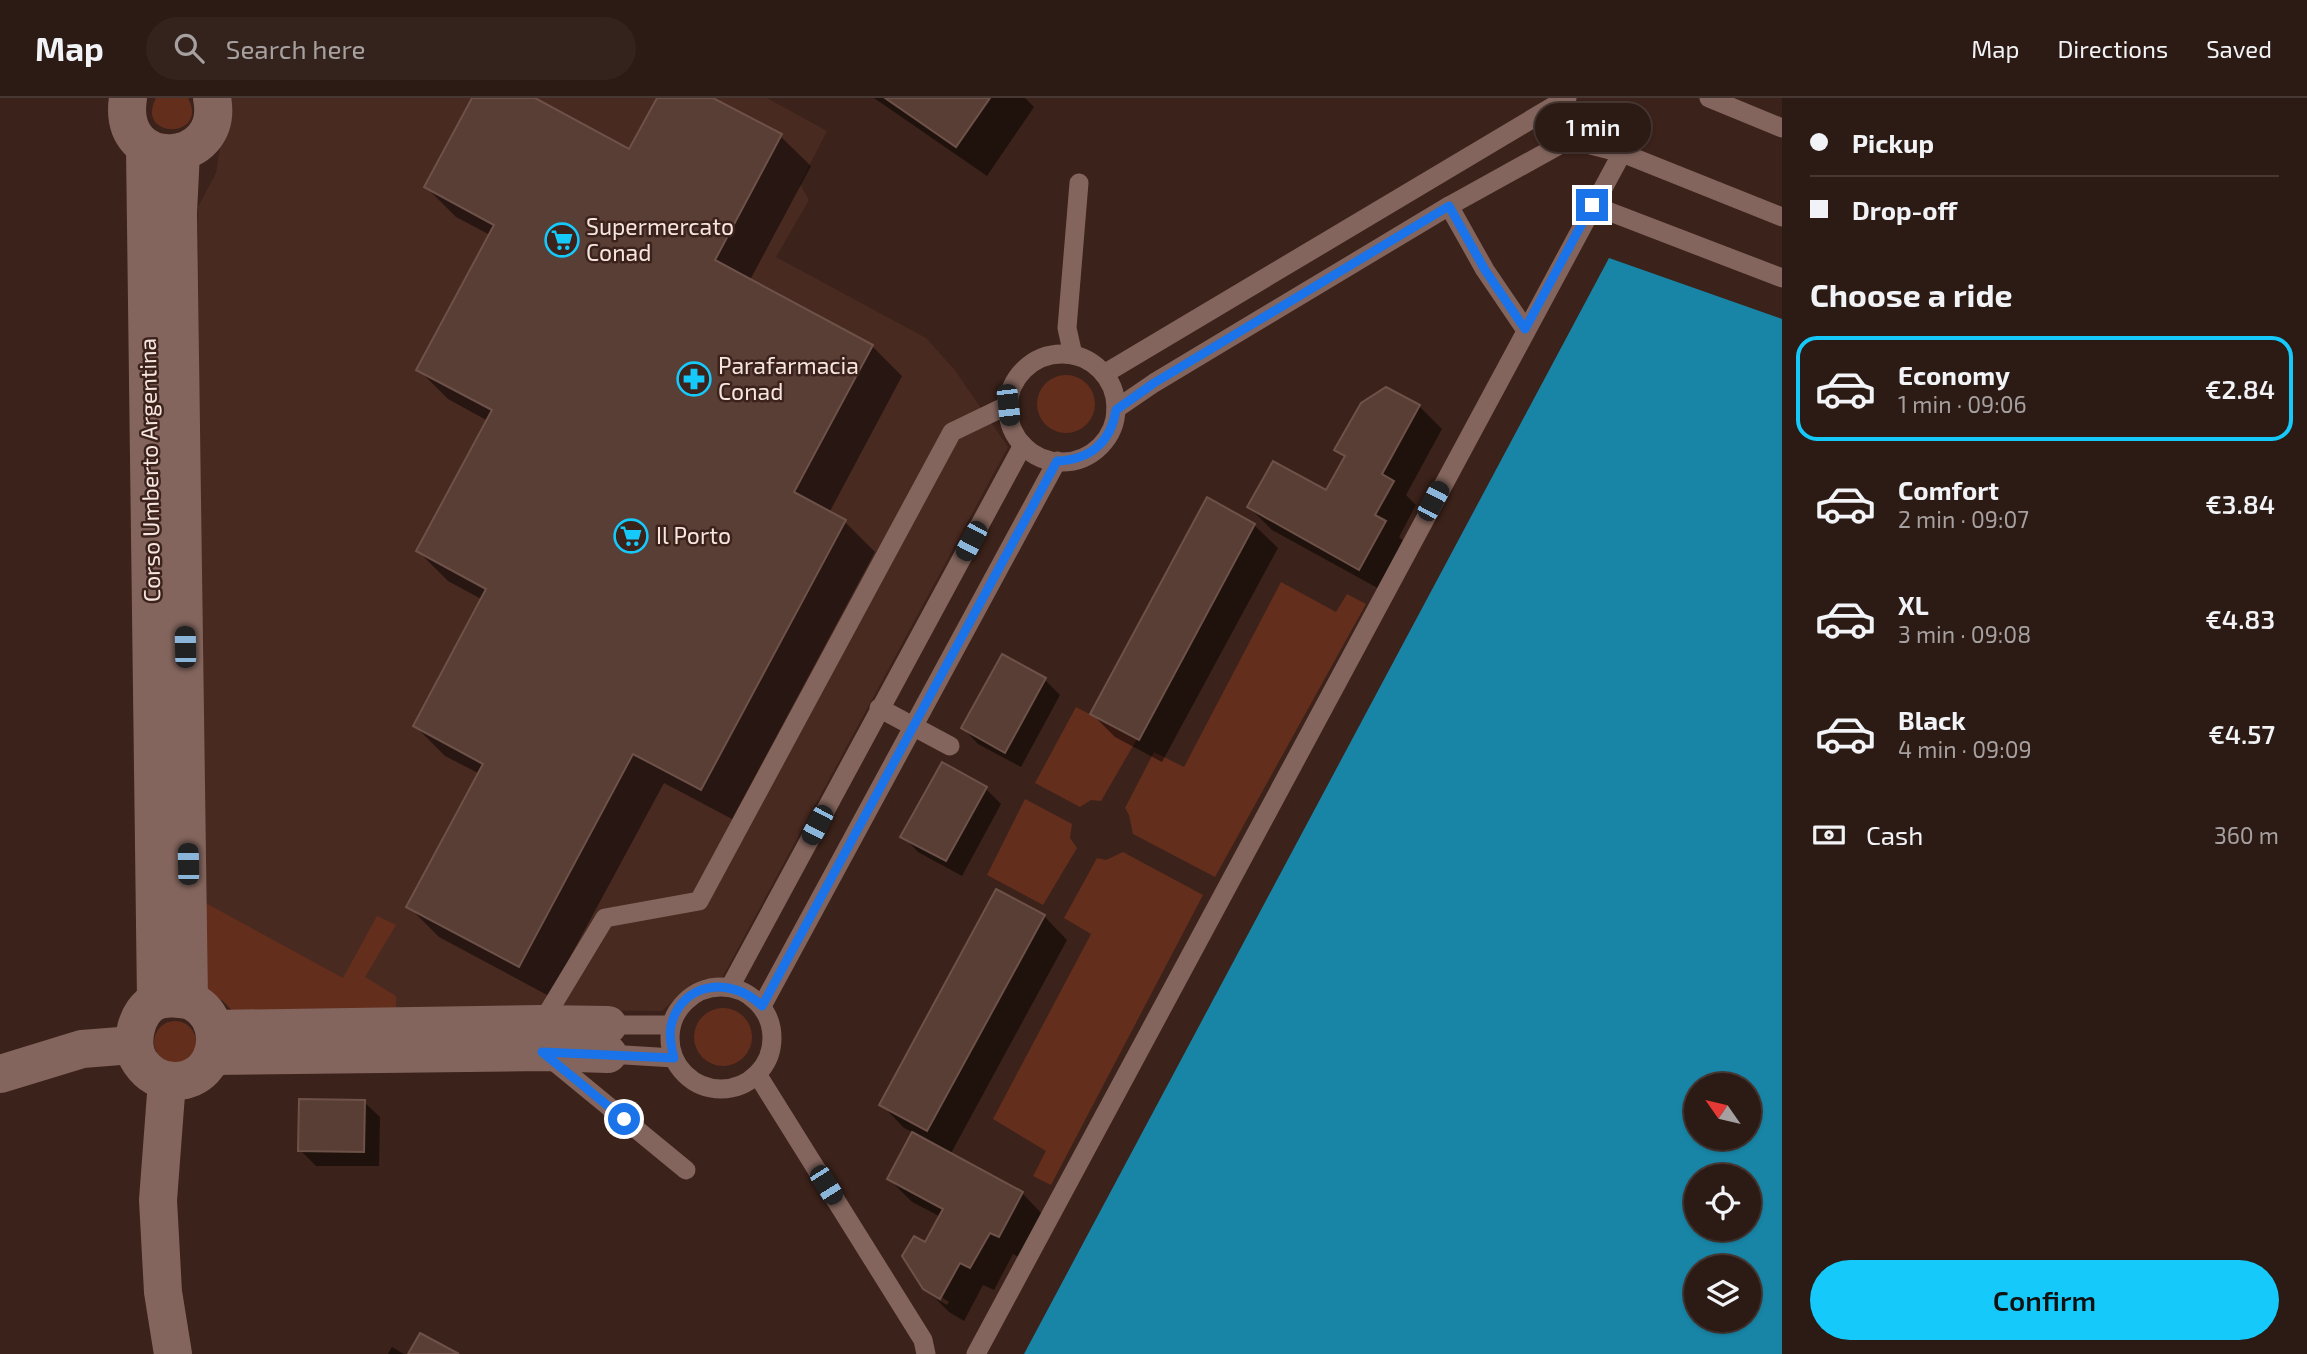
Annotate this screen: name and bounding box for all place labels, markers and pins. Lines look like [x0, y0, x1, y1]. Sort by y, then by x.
place label: Supermercato Conad [586, 212, 734, 266]
supermarket icon: Supermercato Conad [543, 221, 581, 259]
place label: Parafarmacia Conad [718, 351, 859, 405]
pharmacy icon: Parafarmacia Conad [675, 360, 713, 398]
supermarket icon: Il Porto [612, 517, 650, 555]
place label: Il Porto [656, 521, 731, 549]

